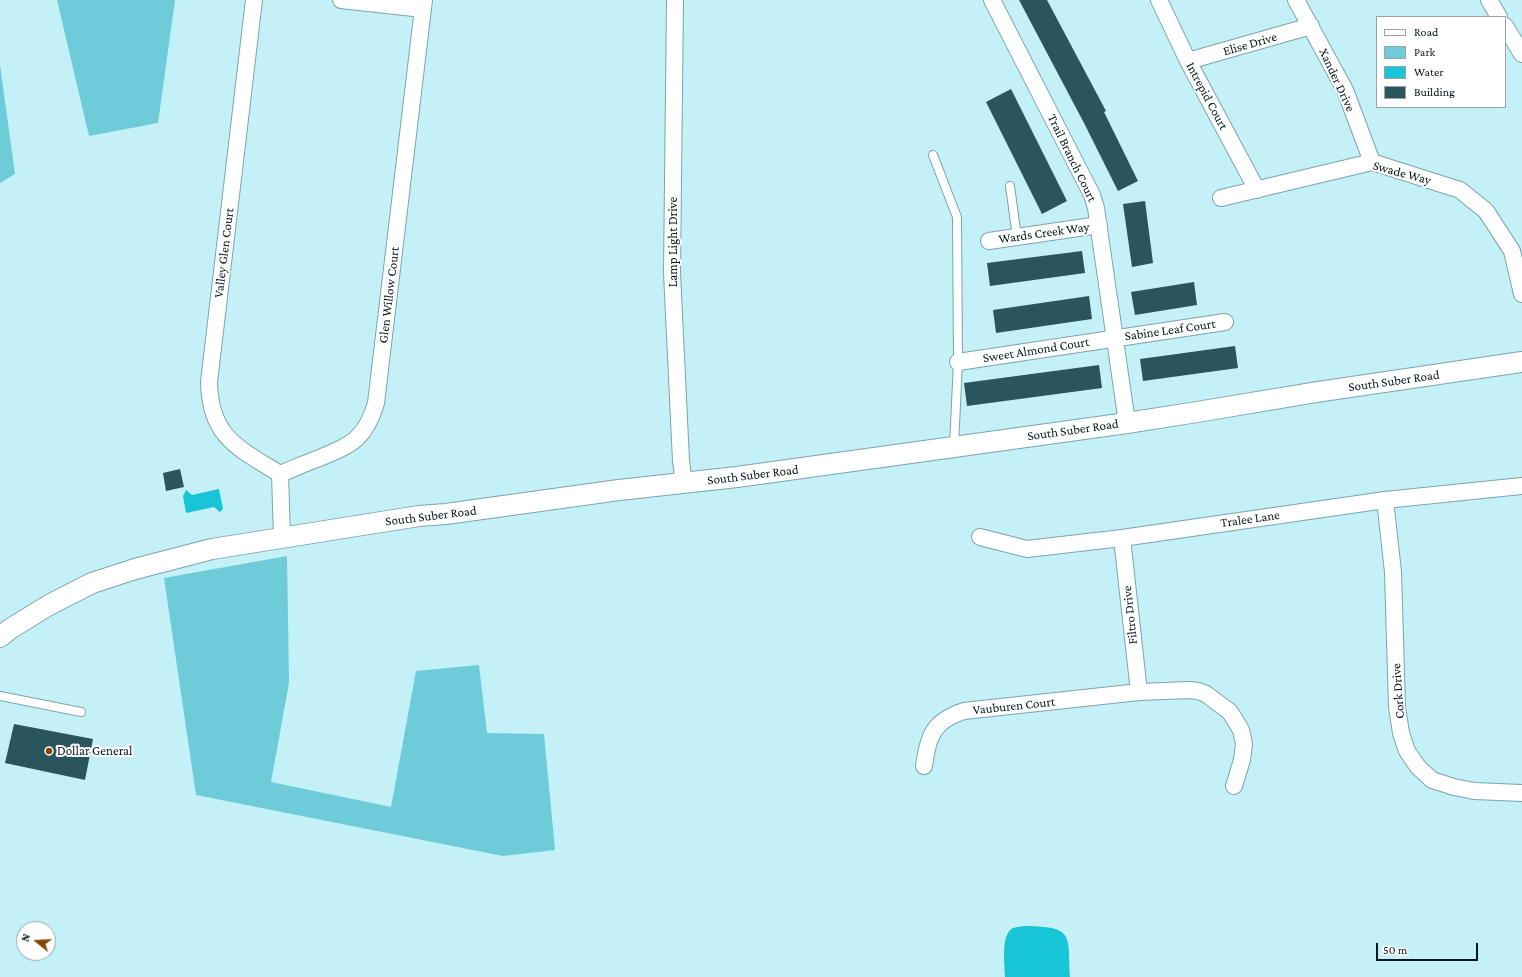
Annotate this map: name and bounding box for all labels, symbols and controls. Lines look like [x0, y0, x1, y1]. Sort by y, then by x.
legend [1376, 16, 1506, 108]
text: Road [1414, 25, 1438, 39]
street label: Elise Drive [1221, 29, 1279, 59]
text: Park [1414, 45, 1435, 59]
street label: Xander Drive [1316, 46, 1358, 114]
street label: Intrepid Court [1183, 59, 1231, 133]
text: Water [1414, 65, 1443, 79]
text: Building [1414, 85, 1455, 99]
street label: Trail Branch Court [1044, 112, 1100, 204]
street label: Swade Way [1371, 158, 1433, 188]
street label: Lamp Light Drive [665, 197, 681, 287]
street label: Valley Glen Court [211, 207, 237, 299]
street label: Wards Creek Way [998, 219, 1090, 247]
street label: Glen Willow Court [375, 246, 403, 344]
street label: Sabine Leaf Court [1124, 316, 1216, 344]
street label: Sweet Almond Court [982, 334, 1090, 366]
street label: South Suber Road [1347, 367, 1441, 395]
street label: South Suber Road [1026, 416, 1120, 444]
street label: South Suber Road [706, 462, 800, 488]
street label: South Suber Road [384, 503, 478, 529]
street label: Tralee Lane [1219, 507, 1281, 531]
street label: Filtro Drive [1119, 585, 1141, 645]
street label: Cork Drive [1388, 663, 1408, 719]
street label: Vauburen Court [972, 694, 1056, 718]
place label: Dollar General [57, 743, 132, 759]
marker: Dollar General [44, 746, 54, 756]
north arrow [16, 921, 56, 961]
text: N [19, 932, 32, 943]
scale bar [1378, 935, 1480, 961]
text: 50 m [1383, 943, 1407, 957]

